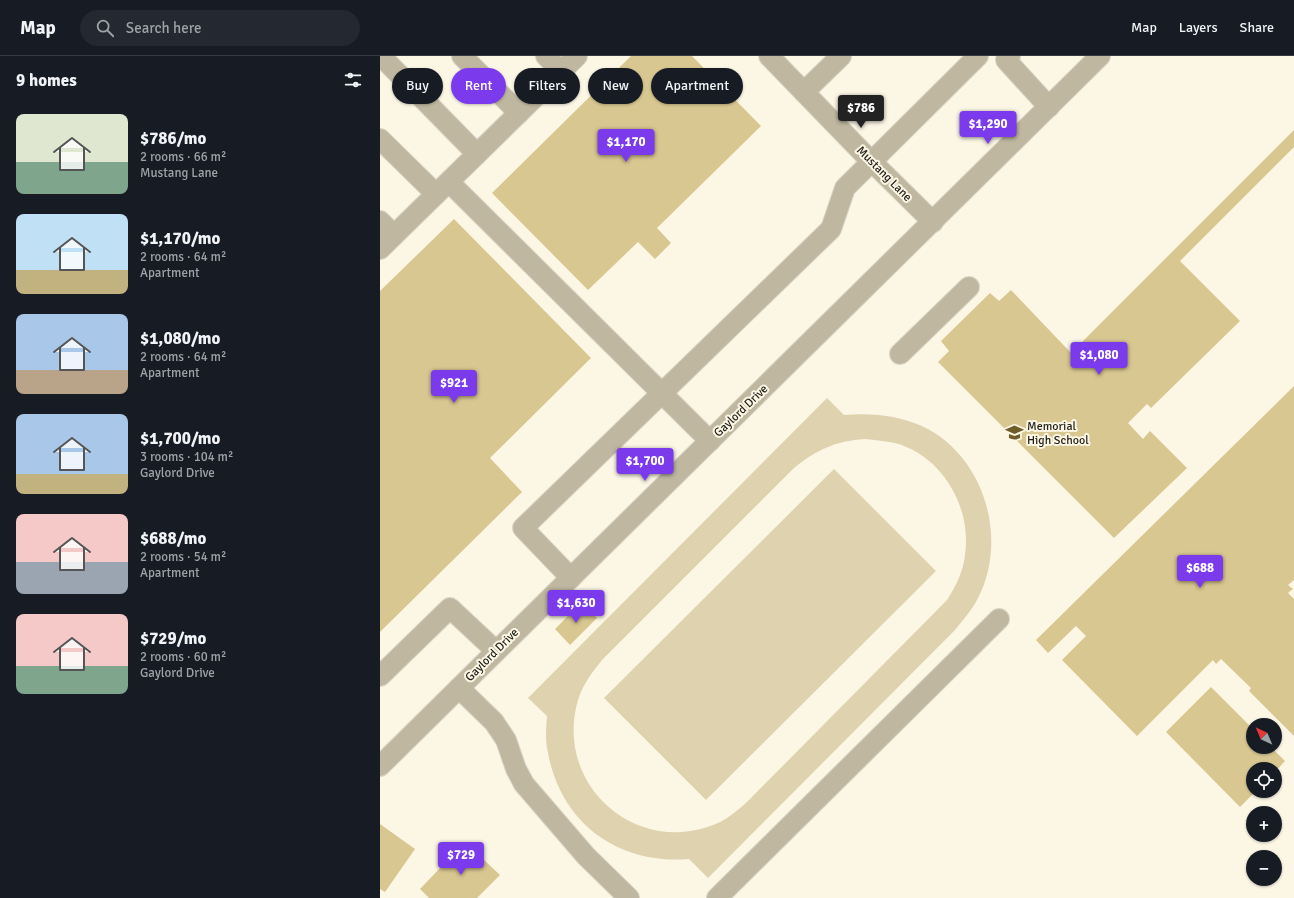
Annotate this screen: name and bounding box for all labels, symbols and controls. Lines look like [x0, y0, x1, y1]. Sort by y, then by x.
search box [80, 10, 360, 46]
text: Map [20, 16, 56, 40]
icon: search [94, 17, 116, 39]
text: Search here [126, 19, 201, 37]
text: Map [1131, 19, 1157, 36]
text: Layers [1179, 19, 1218, 36]
text: Share [1240, 19, 1274, 36]
chip: Buy [392, 68, 443, 104]
chip: Rent [451, 68, 506, 104]
chip: Filters [514, 68, 580, 104]
chip: New [588, 68, 643, 104]
chip: Apartment [651, 68, 743, 104]
icon: filters [342, 69, 364, 91]
text: 9 homes [16, 70, 77, 91]
pin: $786 [837, 95, 885, 129]
text: $786 [847, 100, 875, 116]
pin: $1,290 [955, 111, 1021, 145]
text: $1,290 [969, 116, 1007, 132]
text: $786/mo [140, 128, 206, 149]
pin: $1,170 [593, 129, 659, 163]
icon: home [48, 130, 96, 178]
text: $1,170 [607, 134, 645, 150]
street label: Mustang Lane [853, 143, 915, 205]
text: 2 rooms · 66 m² [140, 149, 226, 165]
text: Mustang Lane [140, 165, 218, 181]
text: $1,170/mo [140, 228, 220, 249]
icon: home [48, 230, 96, 278]
text: 2 rooms · 64 m² [140, 249, 226, 265]
text: Apartment [140, 265, 200, 281]
text: $1,080/mo [140, 328, 220, 349]
icon: home [48, 330, 96, 378]
pin: $1,080 [1066, 342, 1132, 376]
text: $1,080 [1080, 347, 1118, 363]
text: 2 rooms · 64 m² [140, 349, 226, 365]
text: Apartment [140, 365, 200, 381]
pin: $921 [430, 370, 478, 404]
text: $921 [440, 375, 468, 391]
street label: Gaylord Drive [711, 382, 771, 440]
place label: Memorial High School [1027, 419, 1089, 448]
school or university icon: Memorial High School [1004, 423, 1024, 443]
text: $1,700/mo [140, 428, 220, 449]
icon: home [48, 430, 96, 478]
pin: $1,700 [612, 448, 678, 482]
text: 3 rooms · 104 m² [140, 449, 233, 465]
text: $1,700 [626, 453, 664, 469]
text: Gaylord Drive [140, 465, 215, 481]
text: $688/mo [140, 528, 206, 549]
icon: home [48, 530, 96, 578]
text: 2 rooms · 54 m² [140, 549, 226, 565]
pin: $688 [1176, 555, 1224, 589]
text: $688 [1186, 560, 1214, 576]
text: Apartment [140, 565, 200, 581]
pin: $1,630 [543, 590, 609, 624]
text: $1,630 [557, 595, 595, 611]
street label: Gaylord Drive [462, 625, 522, 685]
text: $729/mo [140, 628, 206, 649]
icon: home [48, 630, 96, 678]
text: 2 rooms · 60 m² [140, 649, 226, 665]
text: Gaylord Drive [140, 665, 215, 681]
north arrow [1246, 718, 1282, 754]
map controls [1246, 718, 1282, 886]
button: locate [1246, 762, 1282, 798]
button: + [1246, 806, 1282, 842]
pin: $729 [437, 842, 485, 876]
text: $729 [447, 847, 475, 863]
button: − [1246, 850, 1282, 886]

